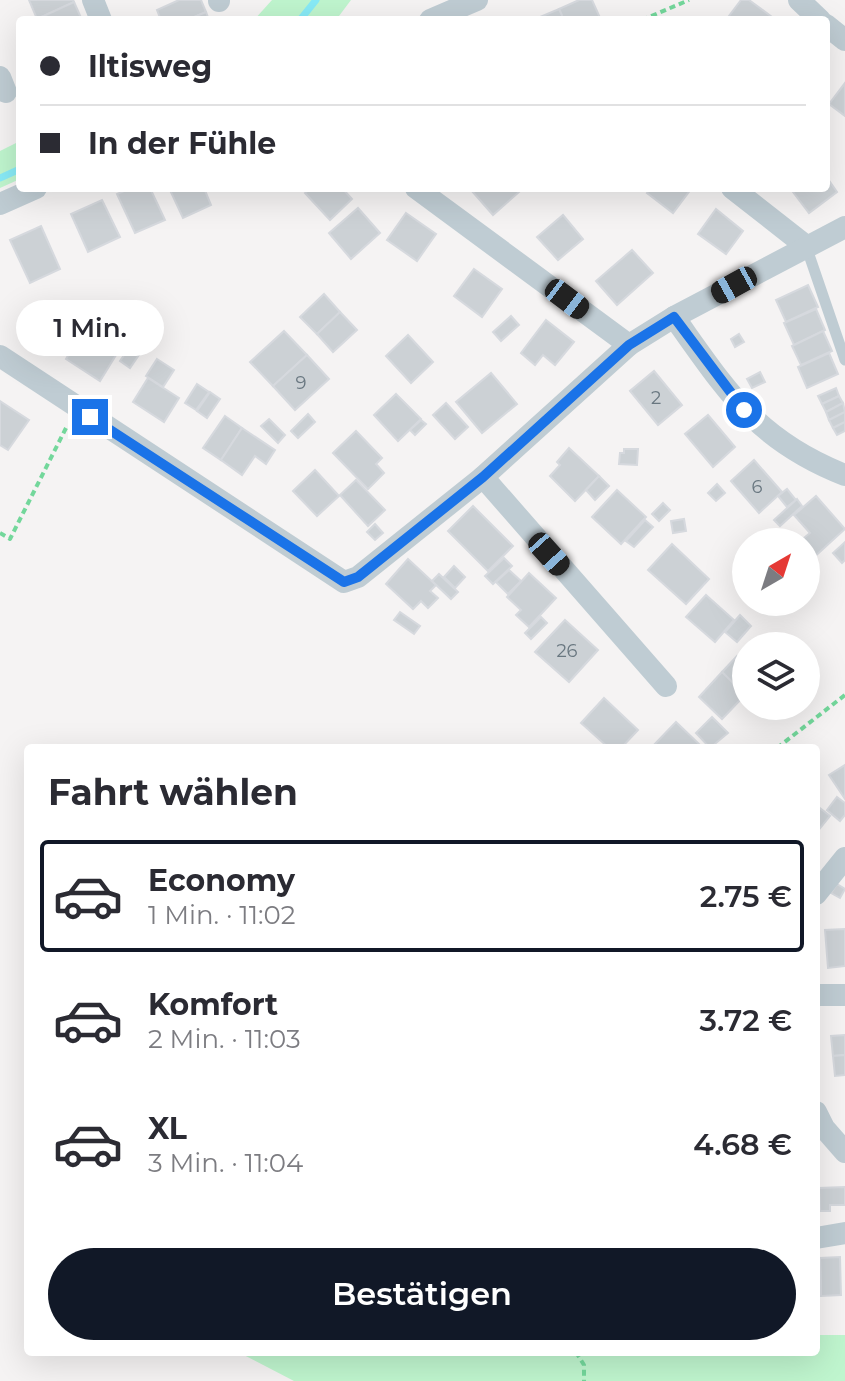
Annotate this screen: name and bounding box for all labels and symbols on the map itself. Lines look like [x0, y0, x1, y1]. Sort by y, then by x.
car [707, 263, 761, 307]
car [541, 275, 593, 323]
callout: 1 Min. [16, 301, 164, 357]
house number: 9 [296, 372, 307, 394]
house number: 2 [651, 387, 661, 409]
route start [726, 392, 762, 428]
route end [72, 399, 108, 435]
house number: 6 [752, 476, 763, 498]
car [524, 528, 574, 580]
north arrow [732, 528, 820, 616]
house number: 26 [556, 640, 578, 662]

